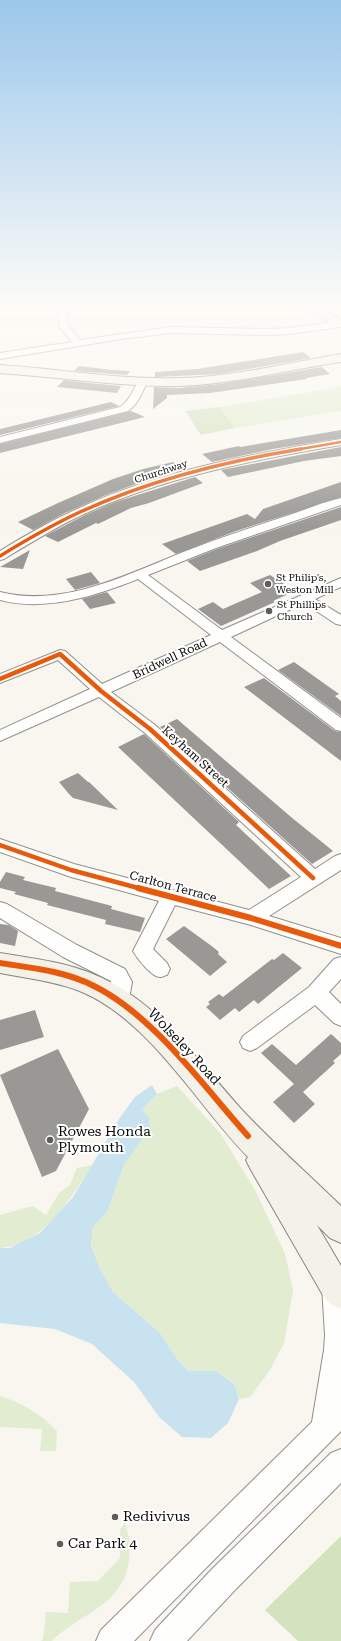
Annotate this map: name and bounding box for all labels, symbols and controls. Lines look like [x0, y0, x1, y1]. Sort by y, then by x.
street label: Churchway [133, 458, 189, 486]
place label: St Philip's, Weston Mill [276, 572, 334, 596]
marker: St Philip's, Weston Mill [263, 579, 273, 589]
place label: St Phillips Church [277, 599, 326, 622]
marker: St Phillips Church [264, 606, 274, 616]
street label: Bridwell Road [130, 635, 210, 683]
street label: Keyham Street [159, 723, 231, 791]
street label: Carlton Terrace [128, 868, 218, 906]
street label: Wolseley Road [144, 1005, 224, 1089]
place label: Rowes Honda Plymouth [58, 1124, 151, 1156]
marker: Rowes Honda Plymouth [45, 1135, 55, 1145]
place label: Redivivus [123, 1509, 190, 1525]
marker: Redivivus [110, 1512, 120, 1522]
place label: Car Park 4 [68, 1536, 137, 1552]
marker: Car Park 4 [55, 1539, 65, 1549]

